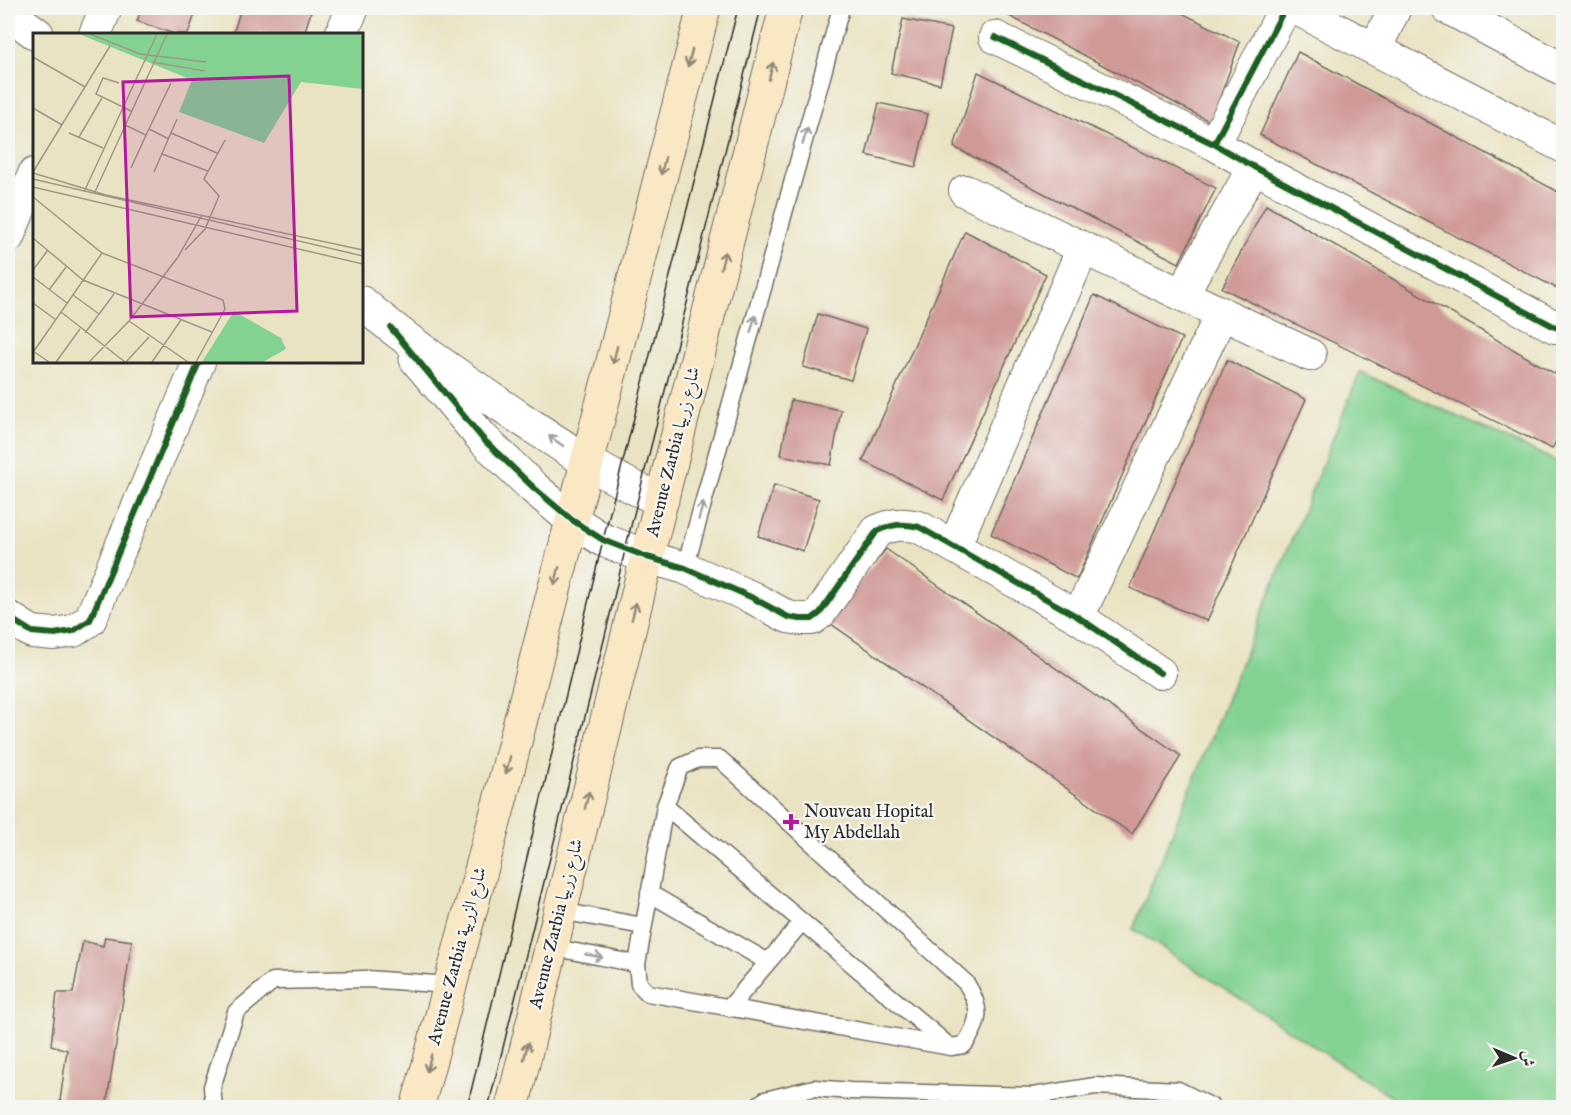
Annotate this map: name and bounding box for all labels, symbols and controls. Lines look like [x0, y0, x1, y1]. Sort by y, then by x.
inset map [33, 33, 363, 363]
one-way arrow [684, 48, 696, 67]
one-way arrow [765, 61, 777, 80]
one-way arrow [800, 127, 811, 146]
one-way arrow [656, 156, 668, 175]
one-way arrow [718, 251, 729, 270]
one-way arrow [748, 315, 759, 334]
one-way arrow [608, 345, 620, 364]
street label: Avenue Zarbia شارع زربيا [641, 364, 708, 541]
one-way arrow [548, 435, 565, 447]
one-way arrow [695, 502, 707, 521]
one-way arrow [551, 567, 562, 586]
one-way arrow [628, 602, 640, 621]
one-way arrow [502, 755, 514, 774]
one-way arrow [582, 791, 594, 810]
place label: Nouveau Hopital My Abdellah [804, 801, 934, 845]
marker: Nouveau Hopital My Abdellah [782, 813, 800, 831]
street label: Avenue Zarbia شارع زربيا [524, 836, 591, 1013]
street label: Avenue Zarbia شارع الزربية [423, 865, 495, 1049]
one-way arrow [583, 950, 603, 961]
north arrow [1484, 1028, 1544, 1088]
one-way arrow [520, 1041, 532, 1060]
text: ش [1517, 1050, 1537, 1067]
one-way arrow [422, 1053, 434, 1072]

